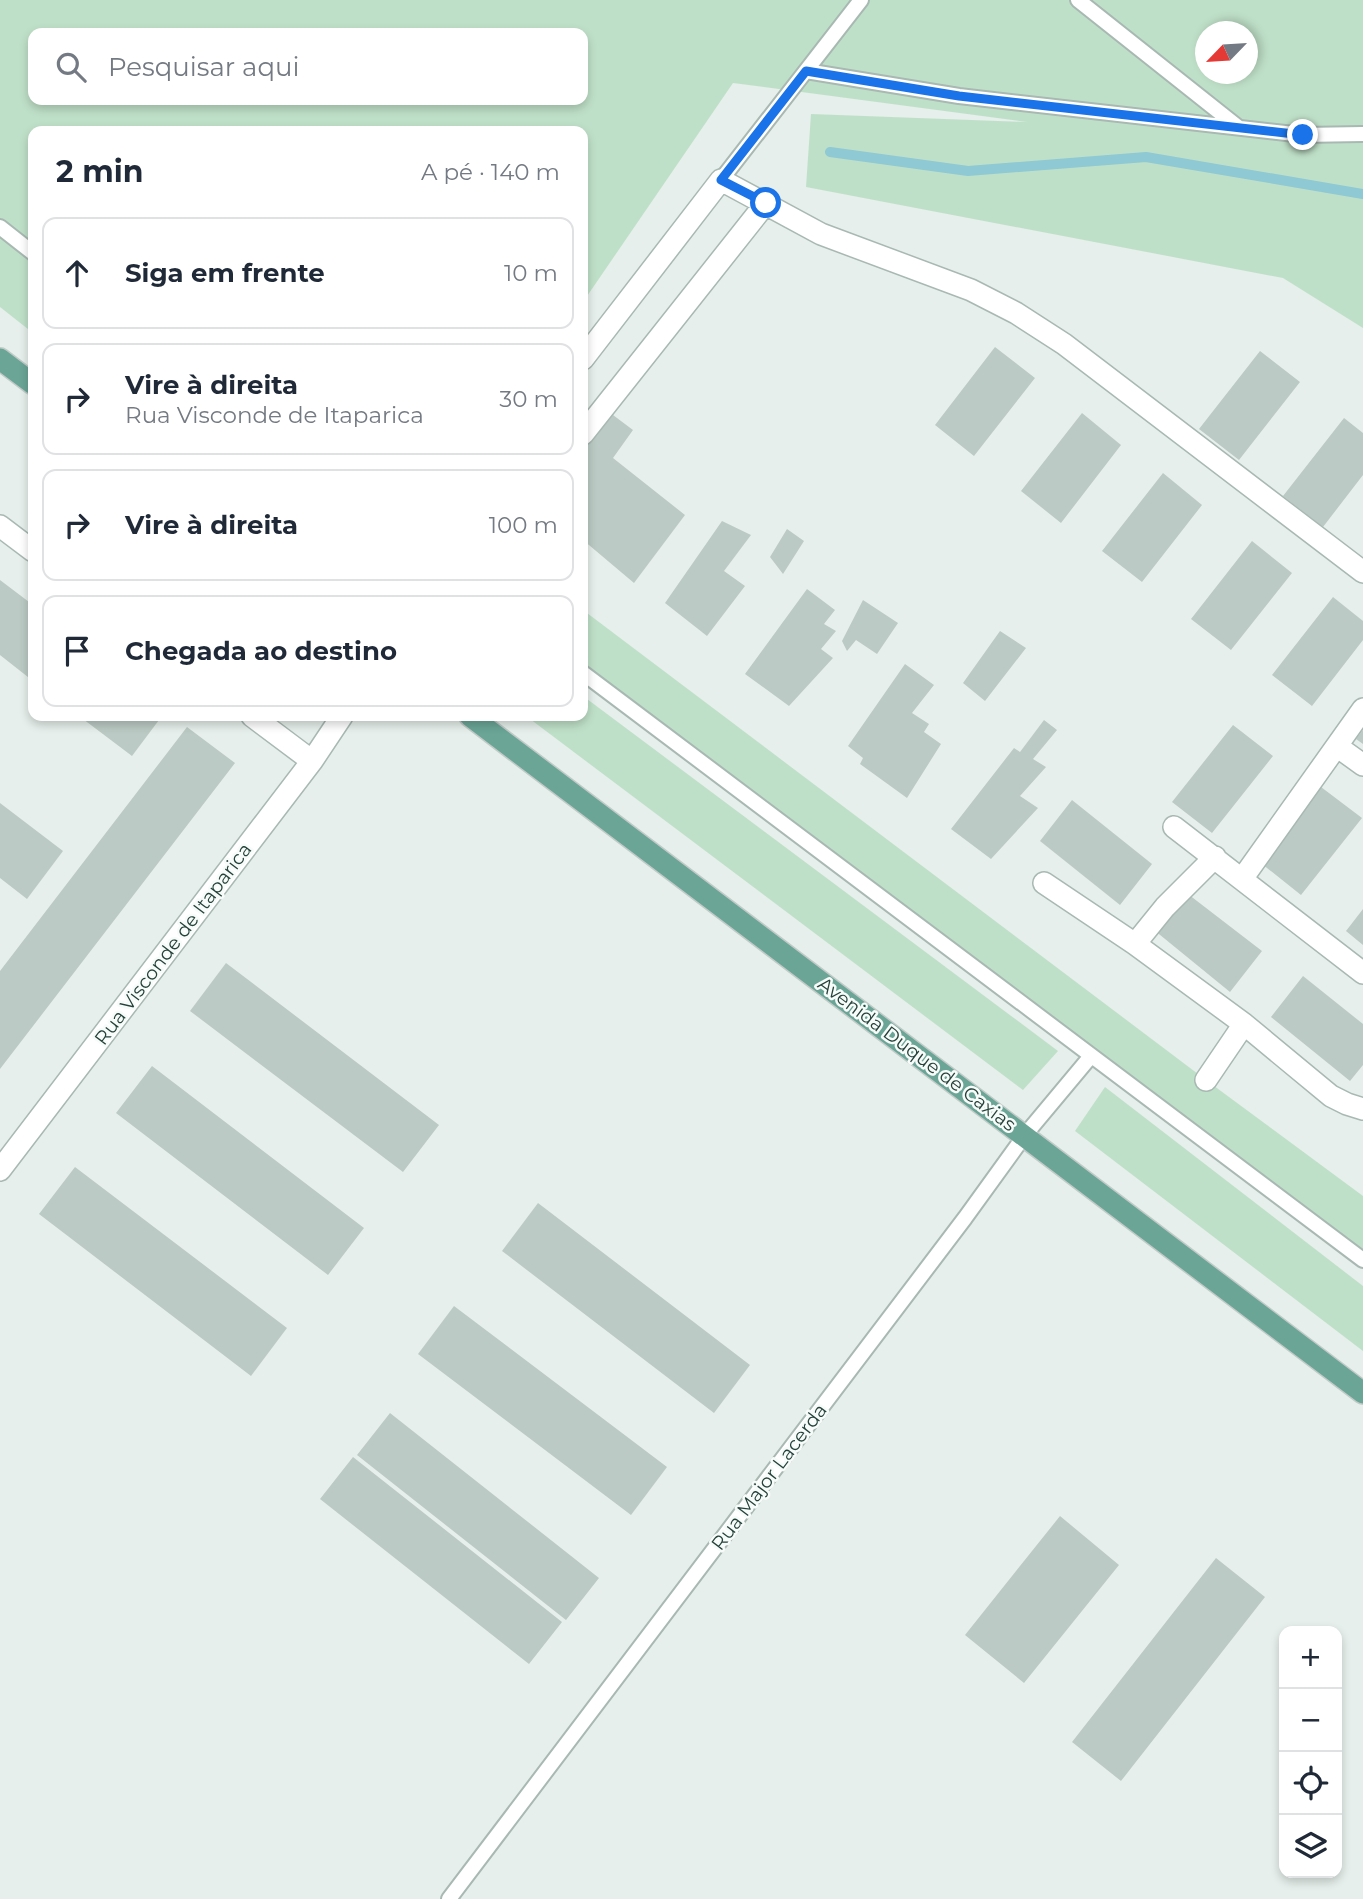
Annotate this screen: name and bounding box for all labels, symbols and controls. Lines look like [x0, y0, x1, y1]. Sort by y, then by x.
north arrow [1195, 21, 1258, 84]
search box [28, 28, 588, 105]
icon: search [52, 48, 90, 86]
text: Pesquisar aqui [108, 51, 300, 83]
route end [1287, 119, 1318, 150]
text: 2 min [56, 153, 143, 190]
text: A pé · 140 m [421, 158, 560, 186]
route start [750, 187, 781, 218]
icon: ahead [58, 254, 96, 292]
text: Siga em frente [125, 257, 325, 289]
text: 10 m [504, 259, 558, 287]
text: Vire à direita [125, 369, 298, 401]
icon: right [58, 380, 96, 418]
text: 30 m [499, 385, 558, 413]
text: Rua Visconde de Itaparica [125, 401, 424, 429]
icon: right [58, 506, 96, 544]
text: Vire à direita [125, 509, 298, 541]
text: 100 m [489, 511, 558, 539]
icon: arrive [58, 632, 96, 670]
text: Chegada ao destino [125, 635, 397, 667]
street label: Rua Visconde de Itaparica [90, 839, 256, 1049]
street label: Avenida Duque de Caxias [814, 972, 1020, 1136]
street label: Rua Major Lacerda [706, 1399, 832, 1555]
map controls [1279, 1626, 1342, 1878]
button: + [1279, 1626, 1342, 1689]
button: − [1279, 1689, 1342, 1752]
button: locate [1279, 1752, 1342, 1815]
button: layers [1279, 1815, 1342, 1878]

